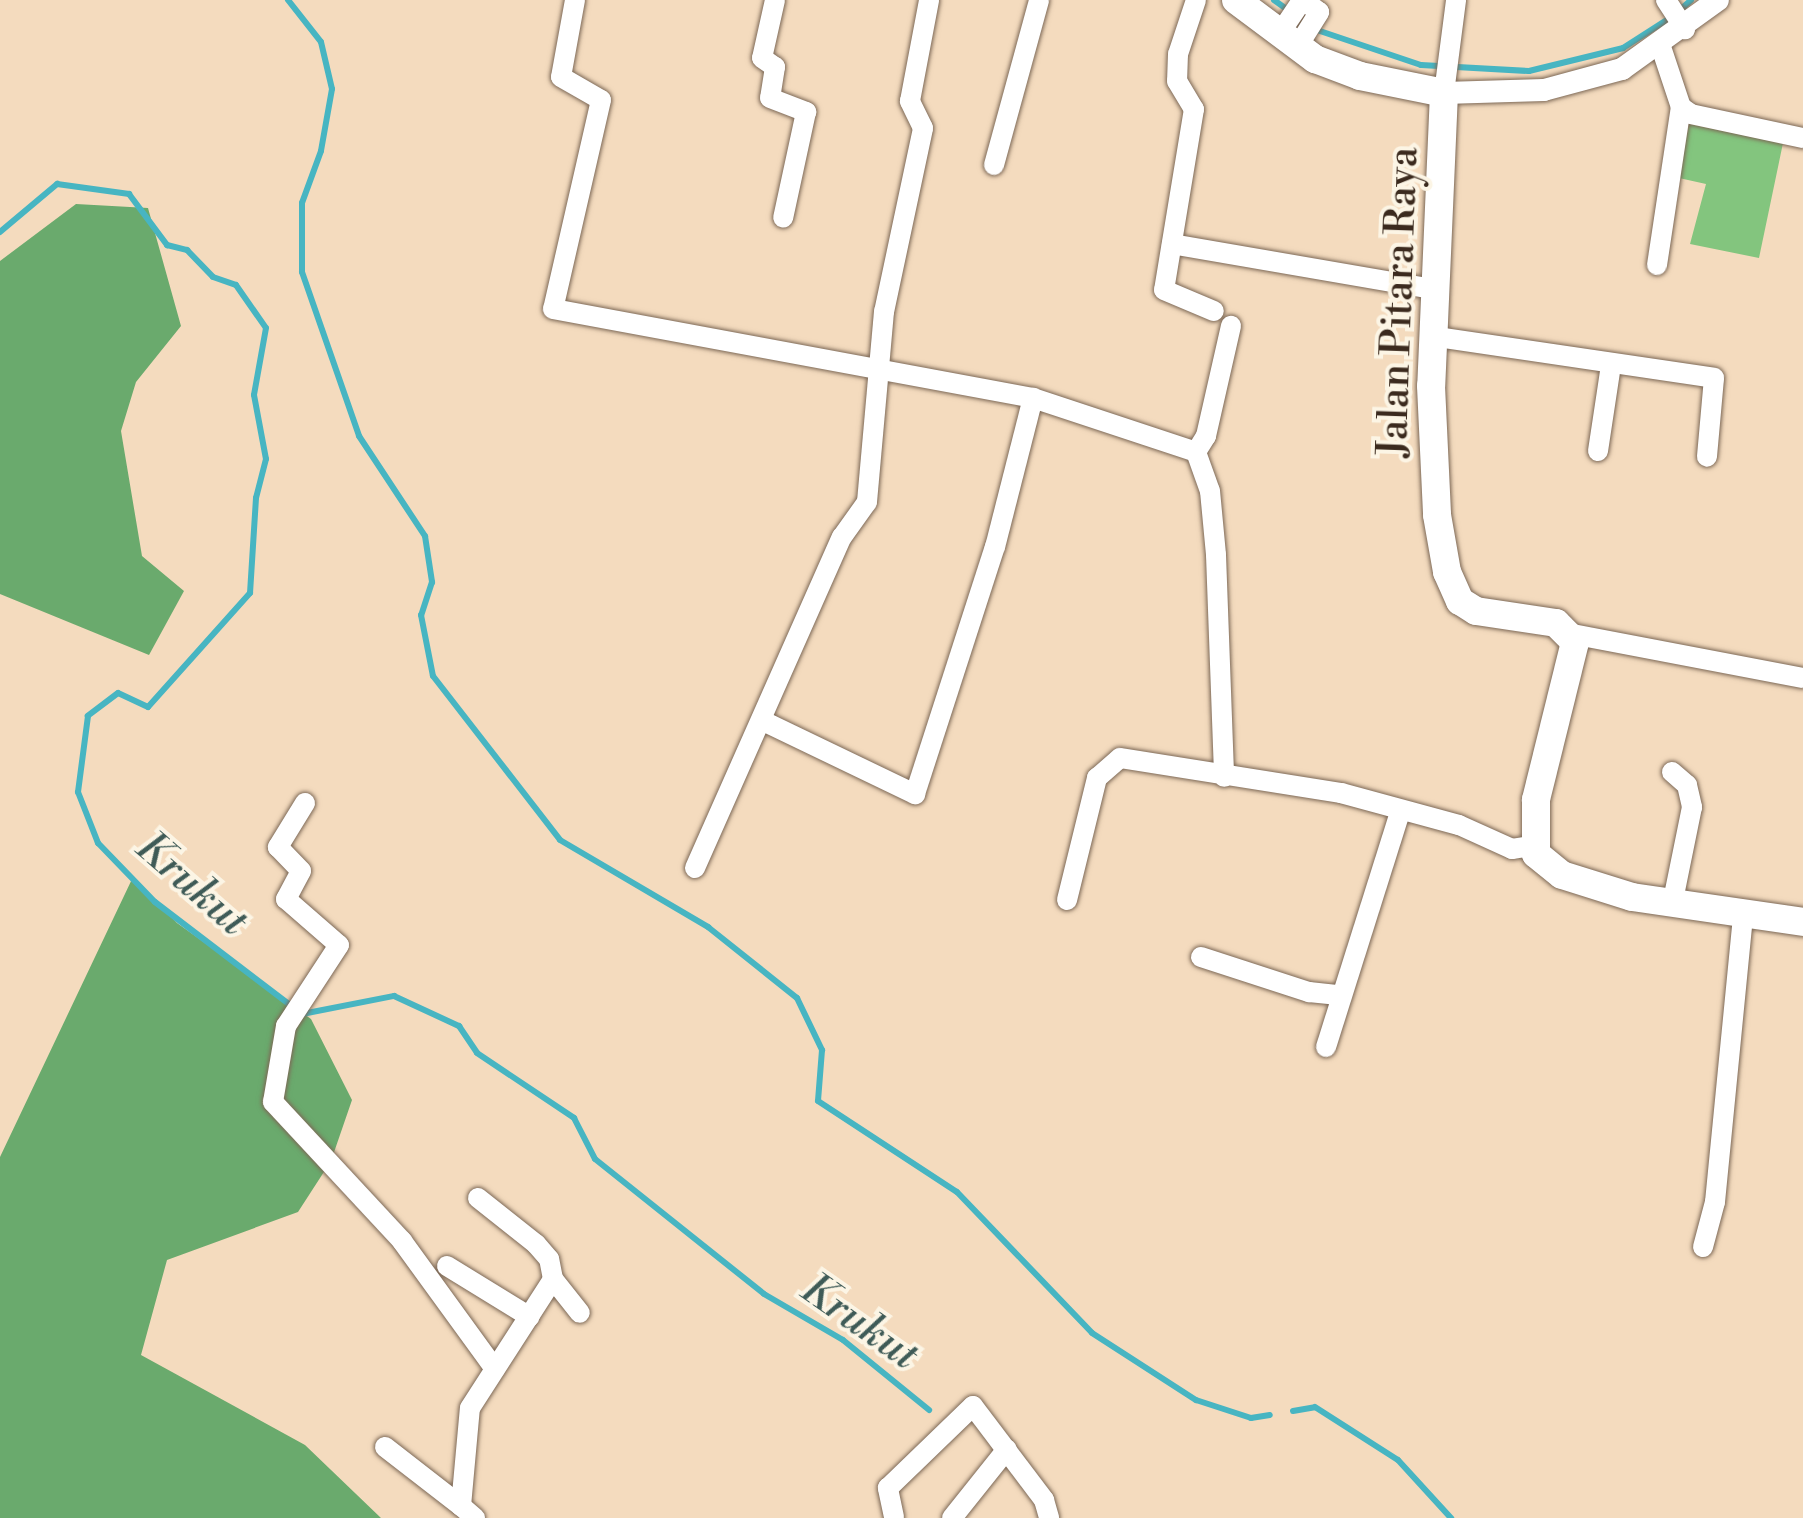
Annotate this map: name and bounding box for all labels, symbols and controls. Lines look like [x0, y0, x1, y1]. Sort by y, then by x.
street label: Jalan Pitara Raya [1370, 146, 1428, 458]
water label: Krukut [125, 823, 257, 947]
water label: Krukut [791, 1265, 927, 1381]

